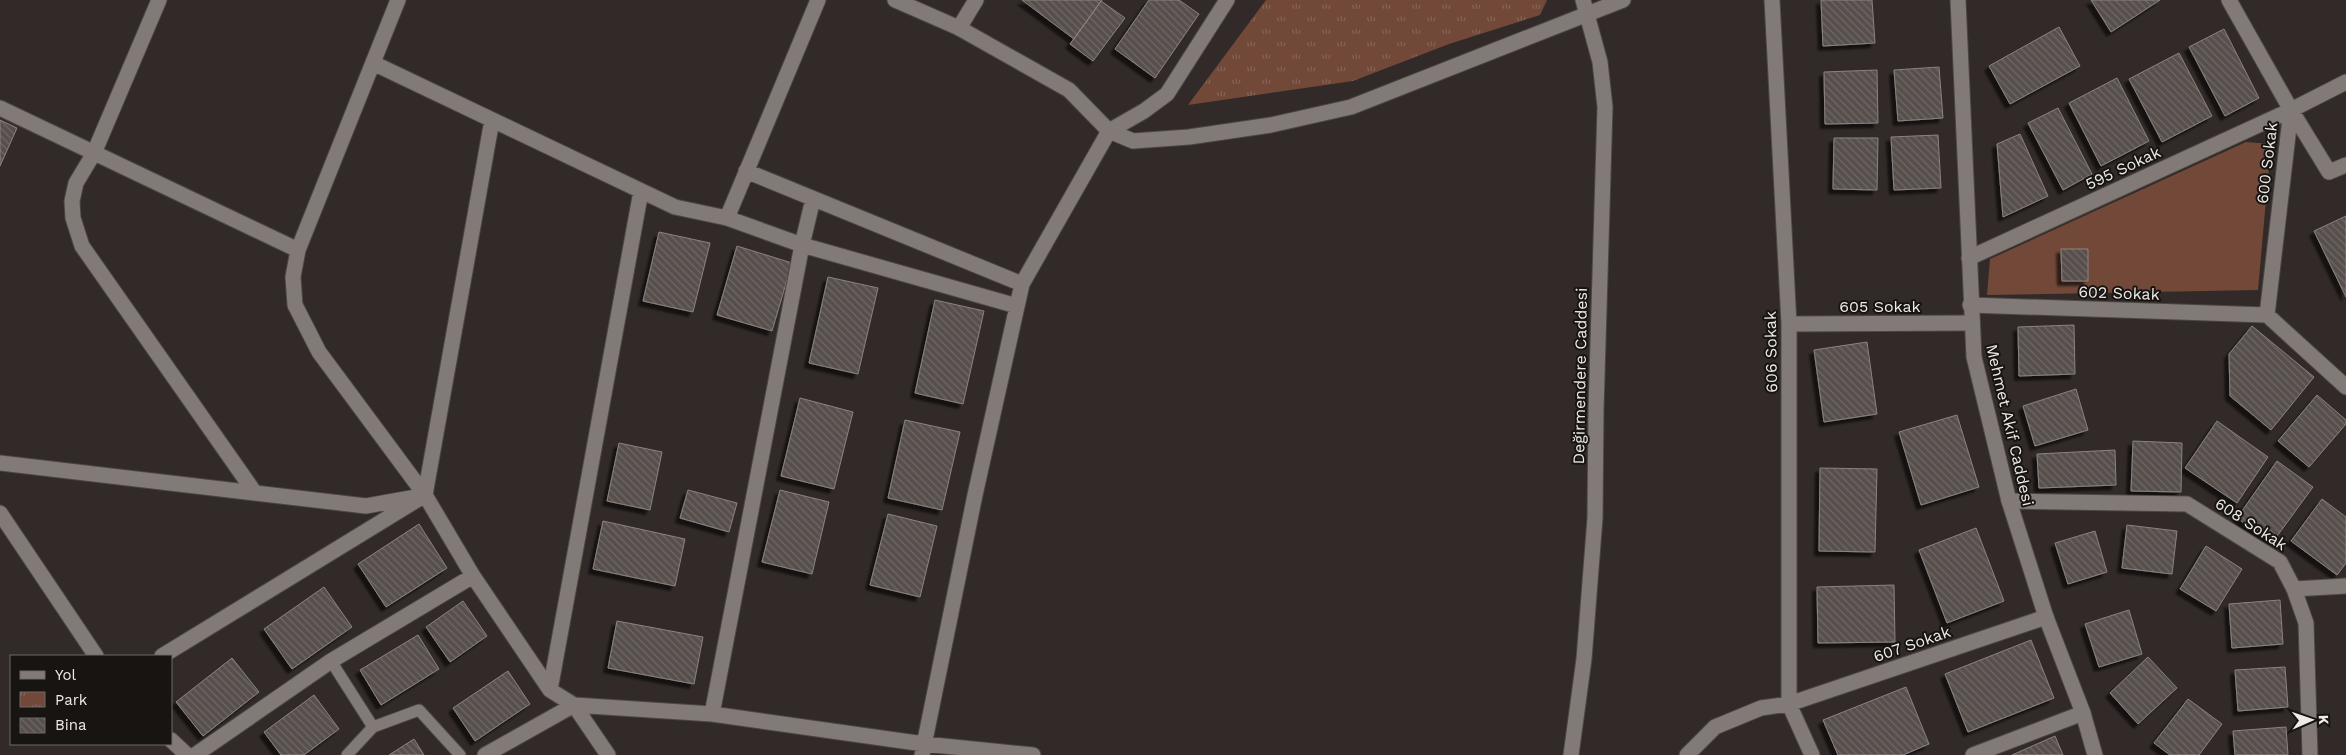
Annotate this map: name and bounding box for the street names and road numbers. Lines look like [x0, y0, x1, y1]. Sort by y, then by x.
street label: 600 Sokak [2253, 121, 2281, 205]
street label: 595 Sokak [2082, 142, 2164, 194]
street label: 602 Sokak [2078, 282, 2160, 304]
street label: Değirmendere Caddesi [1569, 287, 1591, 465]
street label: 605 Sokak [1839, 297, 1921, 316]
street label: 606 Sokak [1761, 311, 1781, 393]
street label: Mehmet Akif Caddesi [1982, 342, 2038, 508]
street label: 608 Sokak [2211, 494, 2291, 554]
street label: 607 Sokak [1871, 622, 1953, 666]

